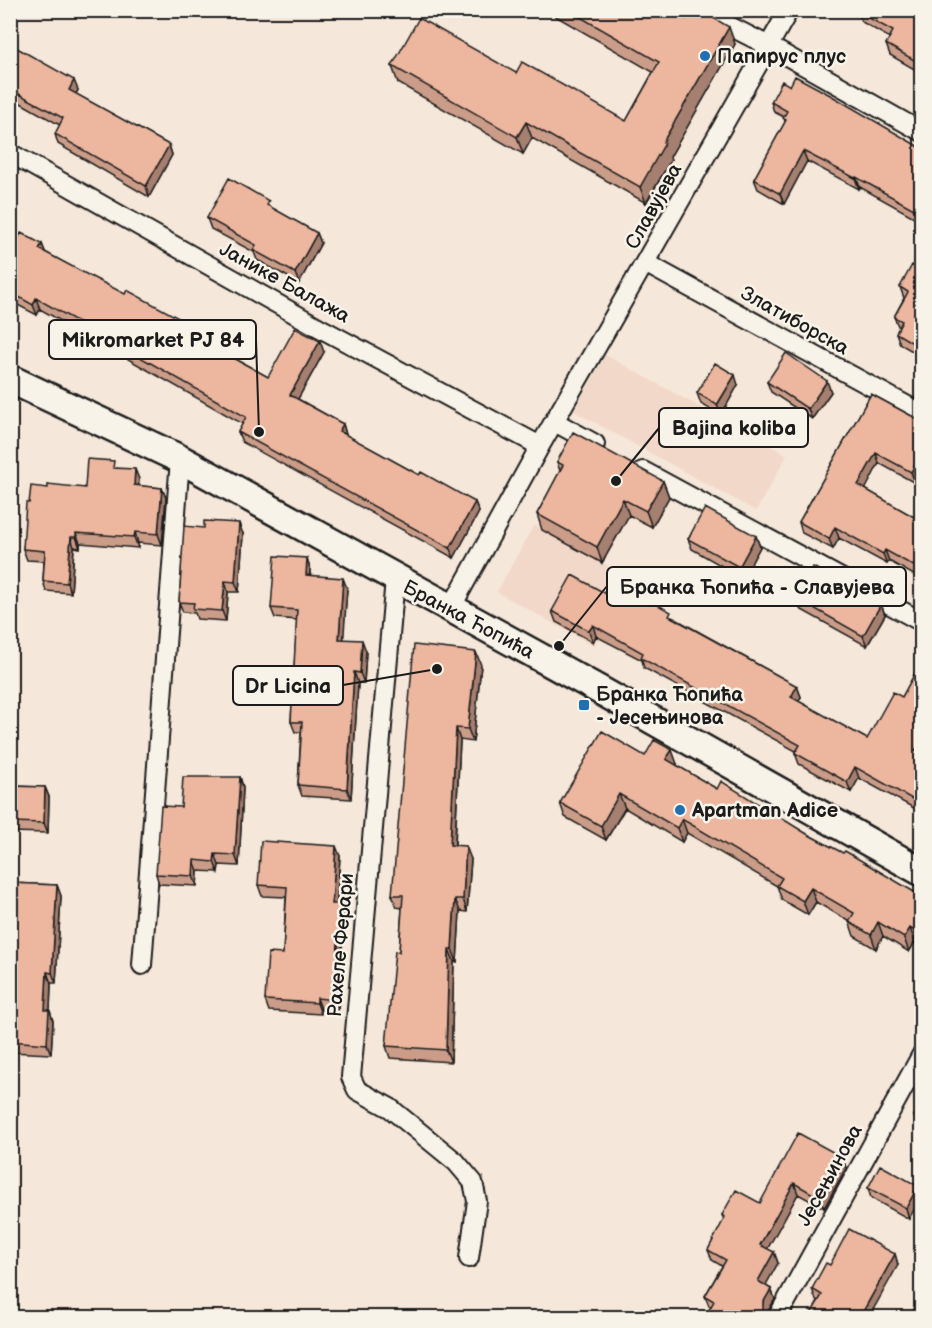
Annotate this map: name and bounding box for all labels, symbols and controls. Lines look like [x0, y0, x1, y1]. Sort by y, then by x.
place label: Папирус плус [717, 45, 846, 69]
marker: Папирус плус [698, 49, 712, 63]
street label: Славујева [620, 159, 687, 254]
street label: Јанике Балажа [215, 237, 354, 329]
street label: Златиборска [736, 281, 853, 361]
callout: Mikromarket PJ 84 [49, 320, 256, 359]
text: Mikromarket PJ 84 [62, 328, 245, 353]
callout: Bajina koliba [659, 408, 808, 447]
text: Bajina koliba [672, 416, 796, 441]
callout: Бранка Ћопића - Славујева [607, 567, 906, 606]
street label: Бранка Ћопића [399, 575, 538, 665]
text: Бранка Ћопића - Славујева [620, 575, 895, 600]
callout: Dr Licina [233, 666, 343, 705]
text: Dr Licina [245, 674, 331, 699]
place label: Бранка Ћопића - Јесењинова [596, 683, 743, 730]
marker: Бранка Ћопића - Јесењинова [577, 698, 591, 712]
place label: Apartman Adice [691, 799, 838, 823]
marker: Apartman Adice [673, 803, 687, 817]
street label: Рахеле Ферари [323, 872, 359, 1018]
street label: Јесењинова [792, 1120, 868, 1230]

